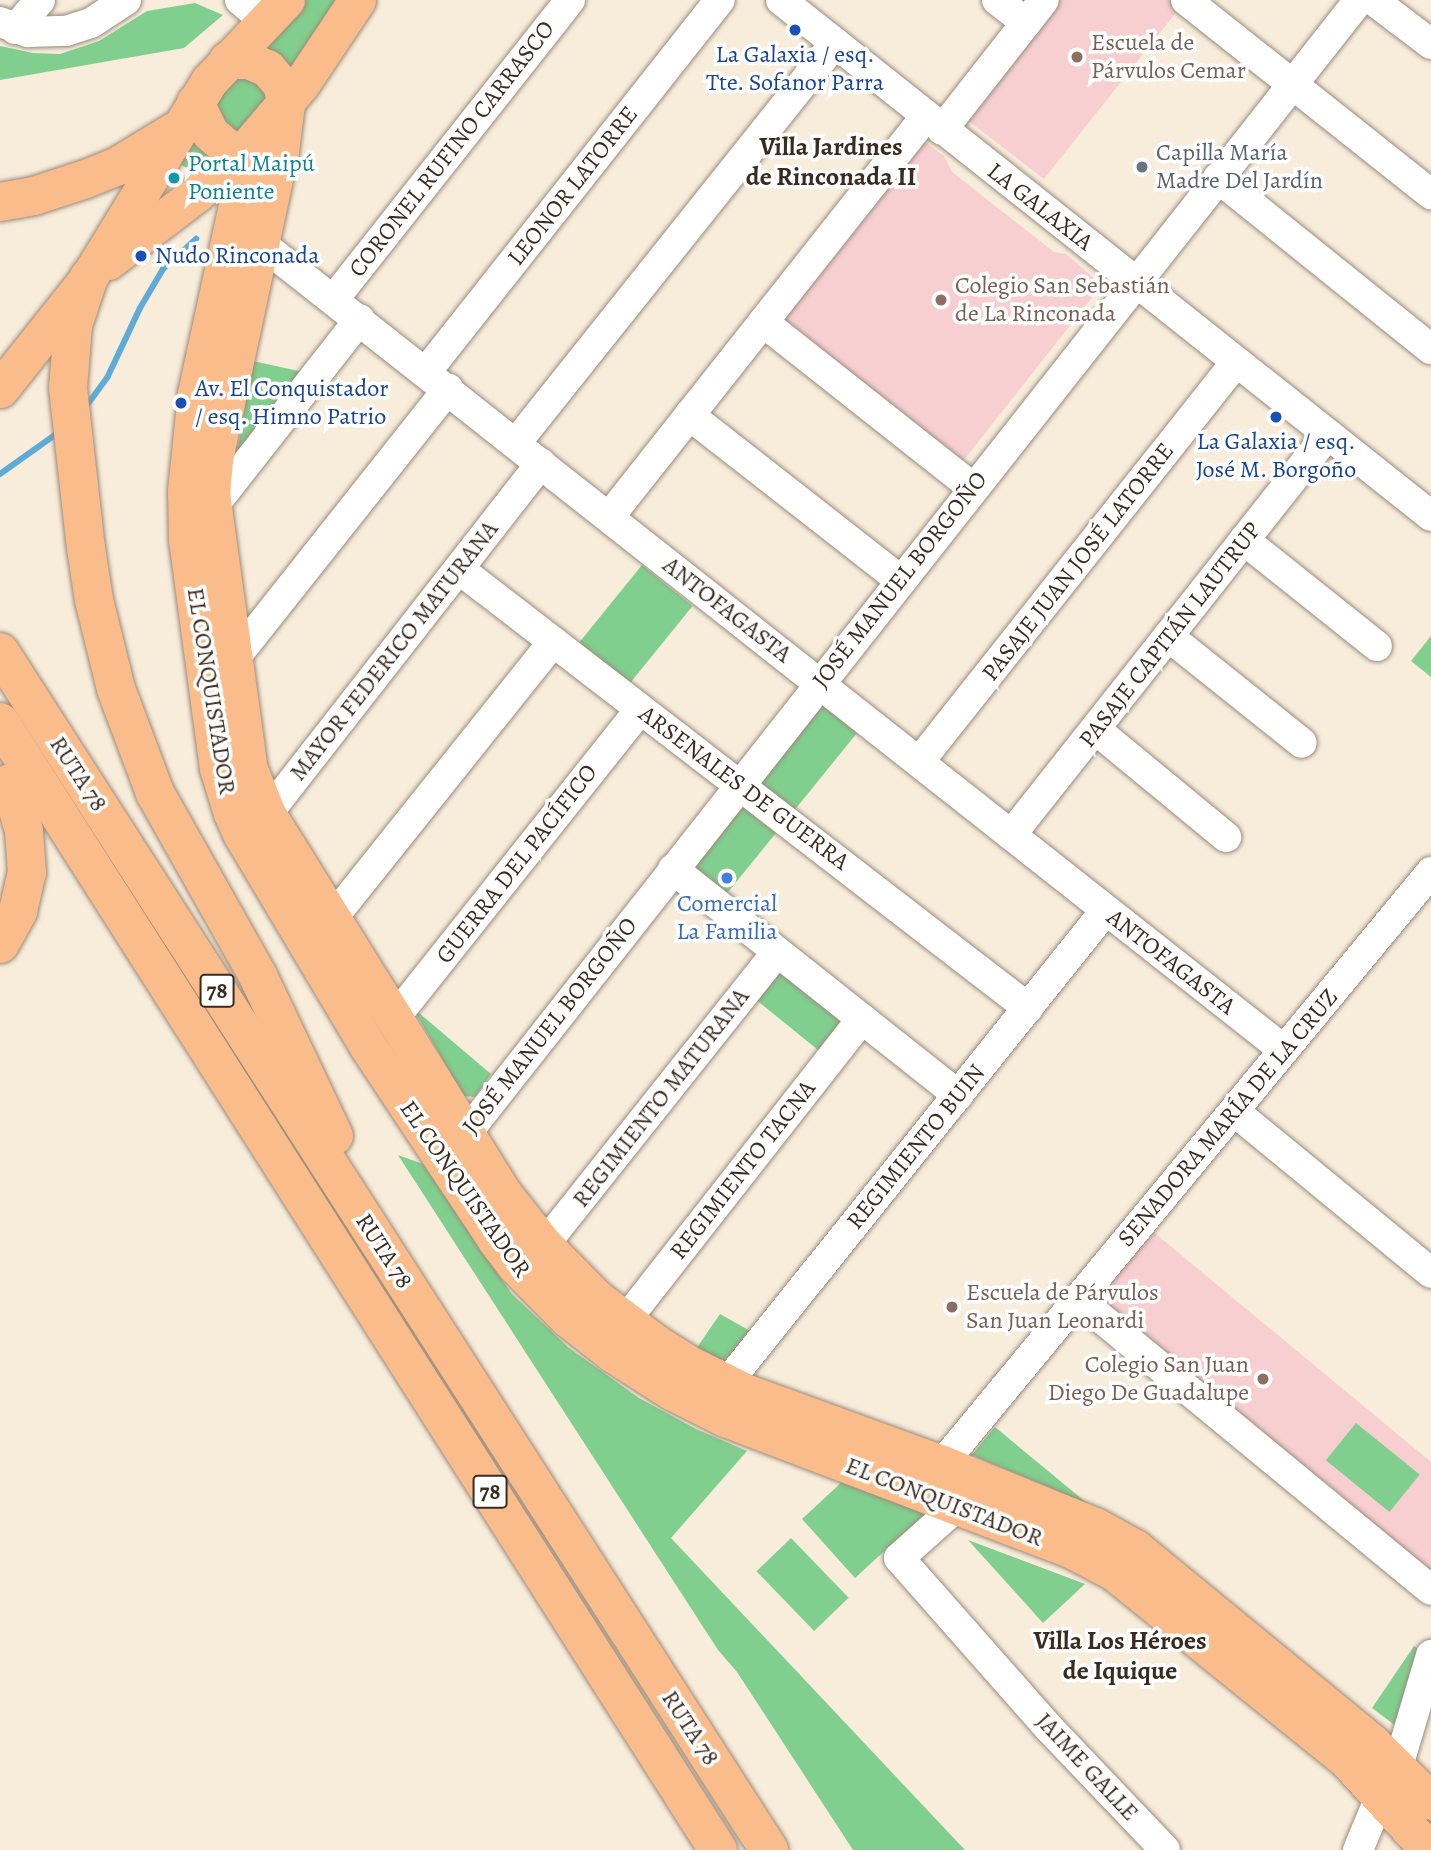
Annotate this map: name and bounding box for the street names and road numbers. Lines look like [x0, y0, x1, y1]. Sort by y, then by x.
street label: CORONEL RUFINO CARRASCO [343, 15, 561, 283]
street label: LEONOR LATORRE [502, 101, 644, 271]
street label: LA GALAXIA [981, 157, 1099, 257]
street label: PASAJE JUAN JOSÉ LATORRE [976, 437, 1180, 687]
street label: JOSÉ MANUEL BORGOÑO [806, 466, 994, 694]
street label: MAYOR FEDERICO MATURANA [284, 515, 504, 787]
street label: PASAJE CAPITÁN LAUTRUP [1073, 516, 1267, 754]
street label: ANTOFAGASTA [657, 551, 797, 669]
street label: EL CONQUISTADOR [180, 586, 242, 796]
street label: ARSENALES DE GUERRA [633, 700, 855, 876]
street label: RUTA 78 [43, 731, 113, 817]
street label: GUERRA DEL PACÍFICO [430, 759, 604, 969]
street label: ANTOFAGASTA [1101, 903, 1241, 1021]
street label: JOSÉ MANUEL BORGOÑO [456, 912, 644, 1140]
road number: 78 [200, 972, 234, 1010]
street label: REGIMIENTO MATURANA [567, 983, 755, 1213]
street label: SENADORA MARÍA DE LA CRUZ [1112, 983, 1344, 1253]
street label: REGIMIENTO BUIN [841, 1059, 991, 1235]
street label: REGIMIENTO TACNA [664, 1075, 822, 1265]
street label: EL CONQUISTADOR [393, 1095, 537, 1283]
street label: RUTA 78 [349, 1208, 419, 1294]
street label: EL CONQUISTADOR [841, 1451, 1047, 1553]
road number: 78 [472, 1472, 508, 1512]
street label: RUTA 78 [655, 1685, 725, 1771]
street label: JAIME GALLE [1030, 1707, 1144, 1827]

